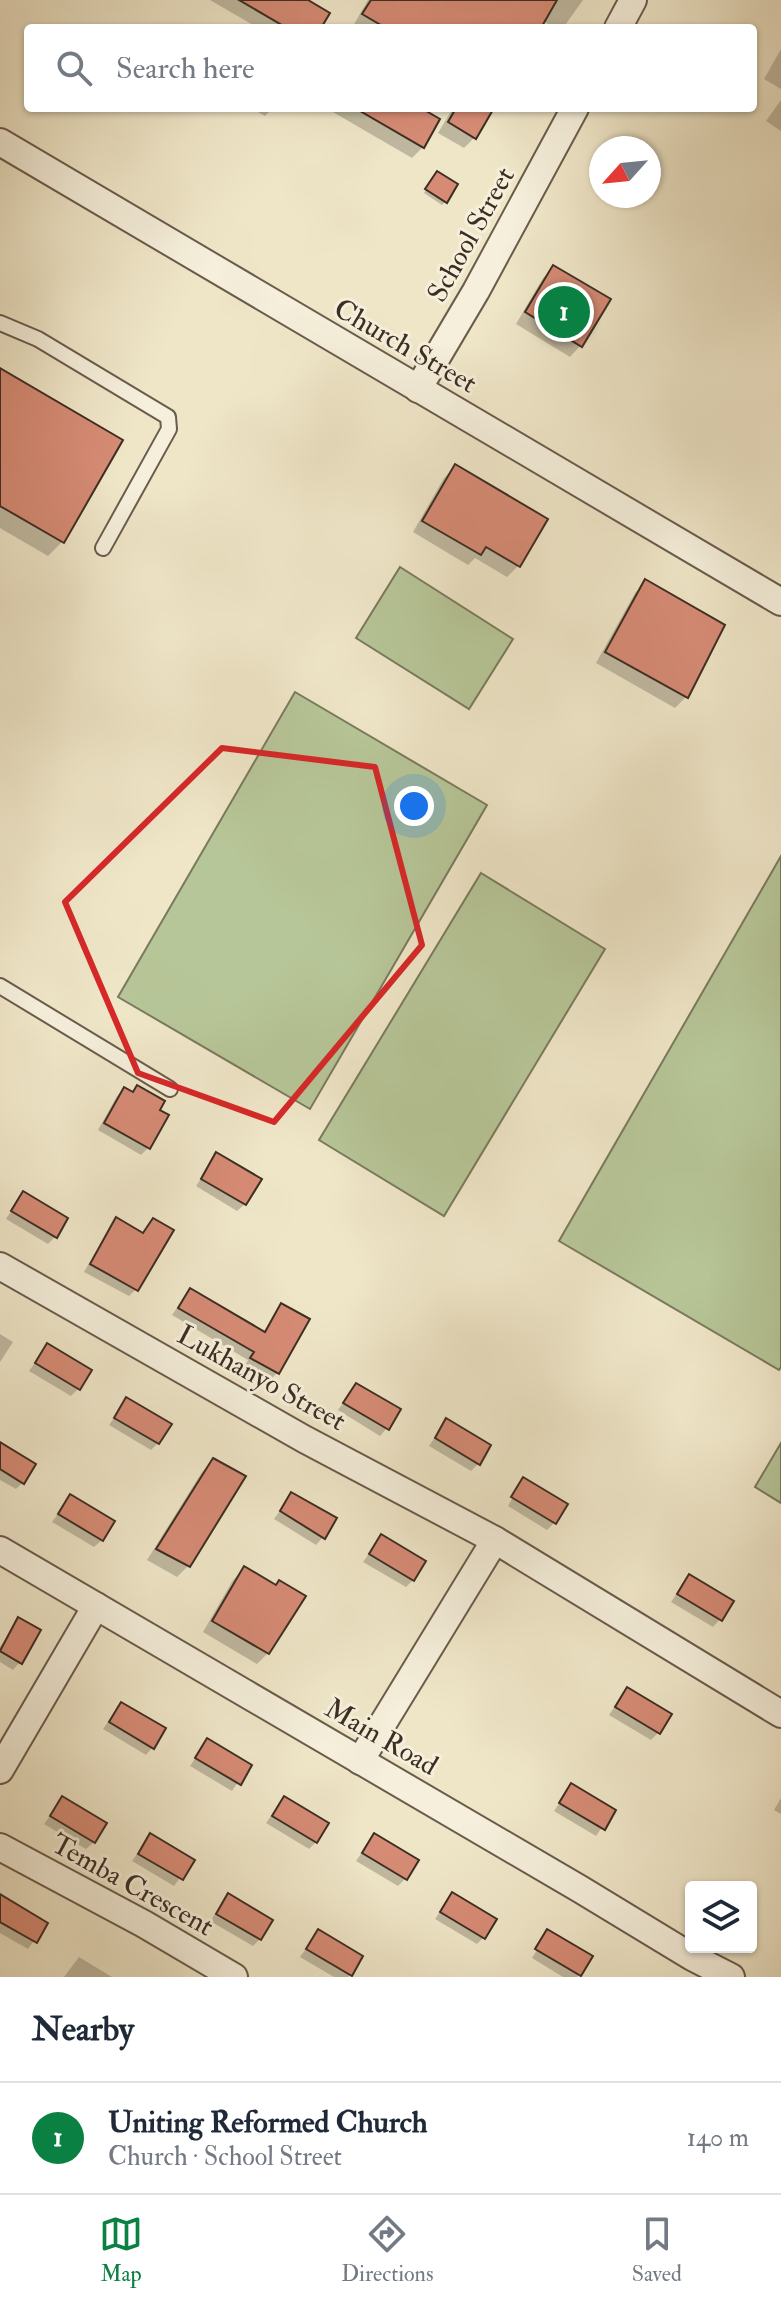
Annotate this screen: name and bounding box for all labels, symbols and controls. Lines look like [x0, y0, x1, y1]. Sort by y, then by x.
search box [24, 24, 757, 112]
icon: search [52, 46, 96, 90]
text: Search here [116, 50, 255, 87]
north arrow [589, 136, 661, 208]
street label: School Street [420, 161, 523, 308]
pin: 1 [538, 282, 590, 342]
street label: Church Street [328, 291, 483, 401]
your location [394, 786, 434, 826]
street label: Lukhanyo Street [171, 1318, 352, 1439]
street label: Main Road [318, 1691, 444, 1784]
street label: Temba Crescent [45, 1826, 219, 1944]
map controls [685, 1881, 757, 1953]
button: layers [685, 1881, 757, 1953]
text: Nearby [32, 2008, 134, 2051]
text: Uniting Reformed Church [108, 2104, 428, 2141]
text: 1 [53, 2122, 63, 2154]
text: 140 m [687, 2122, 749, 2154]
text: Church · School Street [108, 2141, 342, 2173]
tab: Map [99, 2212, 143, 2288]
tab: Directions [341, 2212, 434, 2288]
tab: Saved [632, 2212, 682, 2288]

